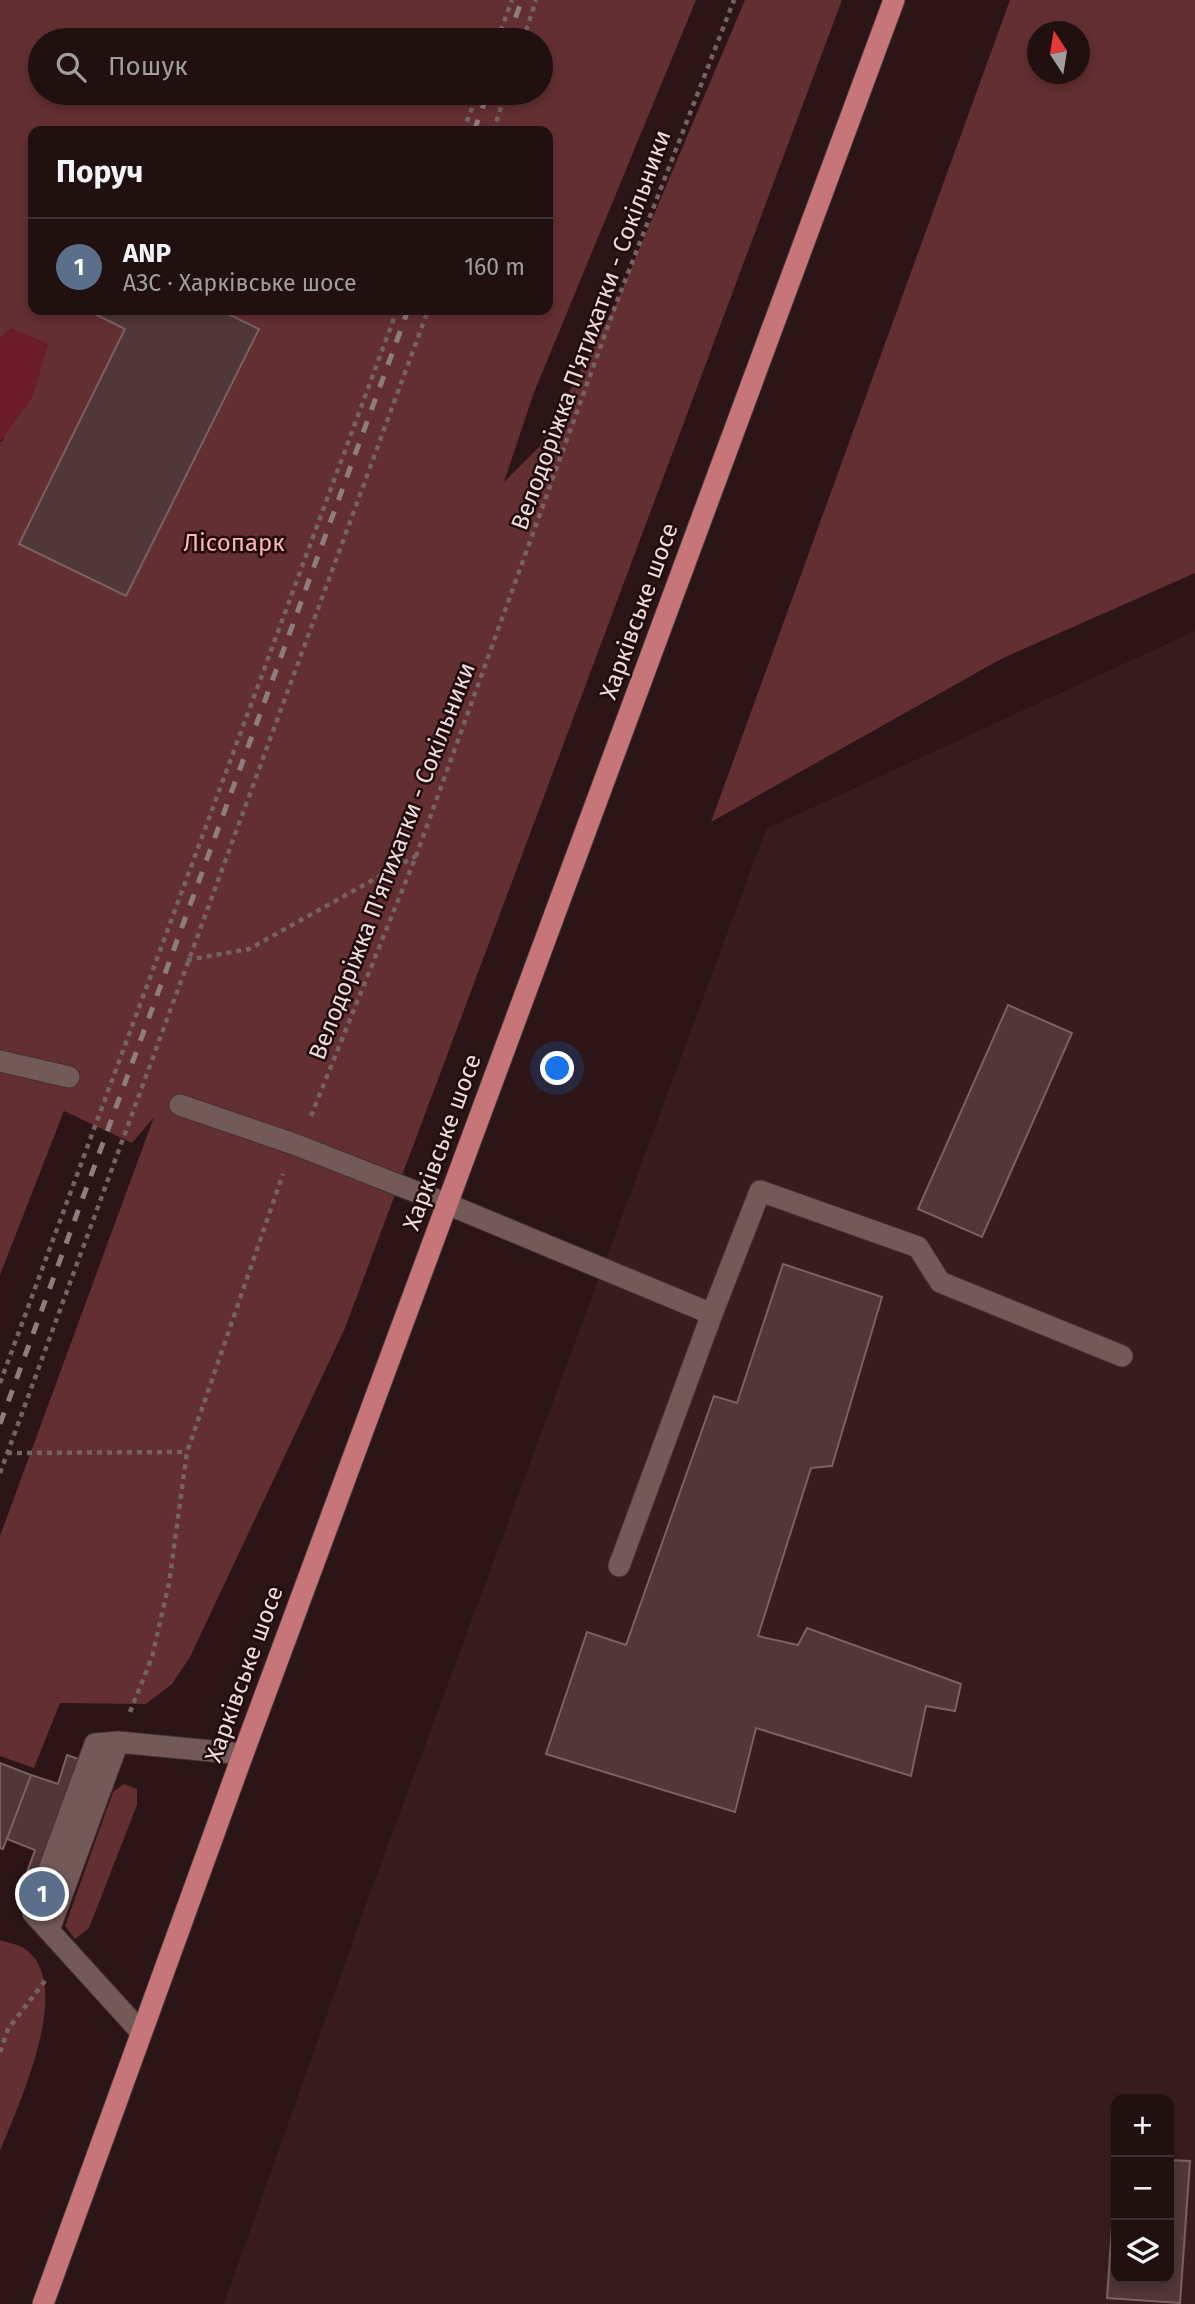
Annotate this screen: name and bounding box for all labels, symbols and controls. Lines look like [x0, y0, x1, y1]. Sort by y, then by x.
north arrow [1027, 21, 1090, 84]
search box [28, 28, 553, 105]
icon: search [52, 48, 90, 86]
text: Пошук [108, 51, 188, 82]
street label: Велодоріжка П'ятихатки - Сокільники [505, 126, 677, 534]
text: Поруч [56, 154, 143, 190]
text: ANP [123, 238, 171, 269]
text: 1 [74, 253, 84, 281]
text: 160 m [464, 253, 525, 281]
text: АЗС · Харківське шосе [123, 269, 357, 297]
street label: Харківське шосе [594, 519, 684, 703]
park label: Лісопарк [183, 529, 285, 557]
street label: Велодоріжка П'ятихатки - Сокільники [303, 658, 481, 1064]
street label: Харківське шосе [397, 1050, 487, 1234]
your location [540, 1051, 574, 1085]
street label: Харківське шосе [199, 1582, 289, 1766]
pin: 1 [19, 1868, 65, 1920]
map controls [1111, 2094, 1174, 2283]
button: + [1111, 2094, 1174, 2157]
button: − [1111, 2157, 1174, 2220]
button: layers [1111, 2220, 1174, 2283]

